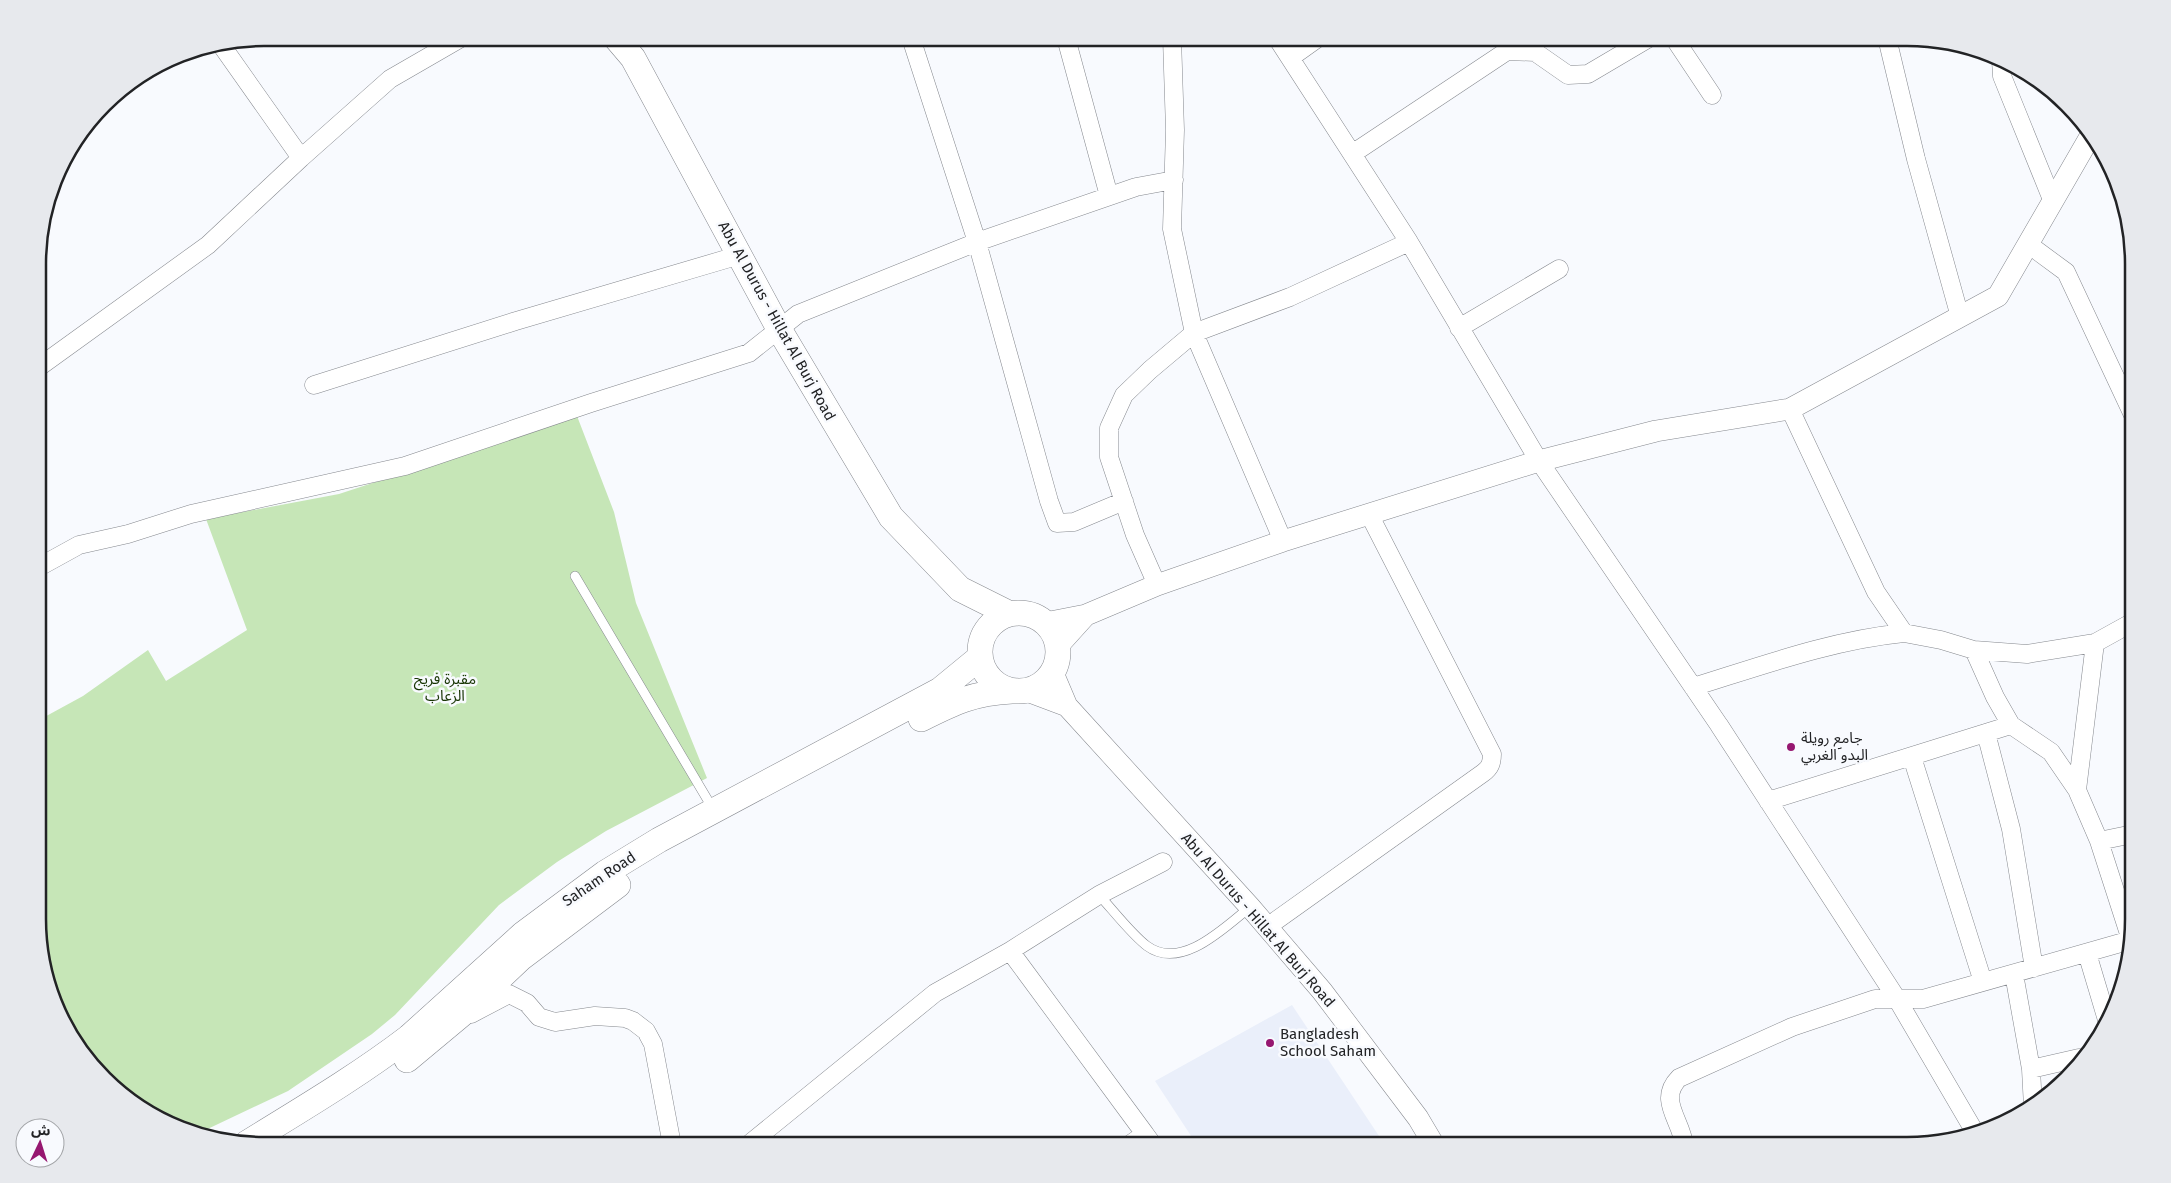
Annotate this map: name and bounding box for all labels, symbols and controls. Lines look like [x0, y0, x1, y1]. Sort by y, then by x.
street label: Abu Al Durus - Hillat Al Burj Road [715, 218, 839, 424]
park label: مقبرة فريج الزعاب [414, 670, 476, 705]
place label: جامع رويلة البدو الغربي [1801, 729, 1868, 766]
marker: جامع رويلة البدو الغربي [1785, 741, 1797, 753]
street label: Abu Al Durus - Hillat Al Burj Road [1177, 829, 1339, 1011]
street label: Saham Road [559, 848, 639, 910]
place label: Bangladesh School Saham [1280, 1025, 1376, 1060]
marker: Bangladesh School Saham [1264, 1037, 1276, 1049]
north arrow [15, 1118, 65, 1168]
text: ش [31, 1121, 51, 1140]

